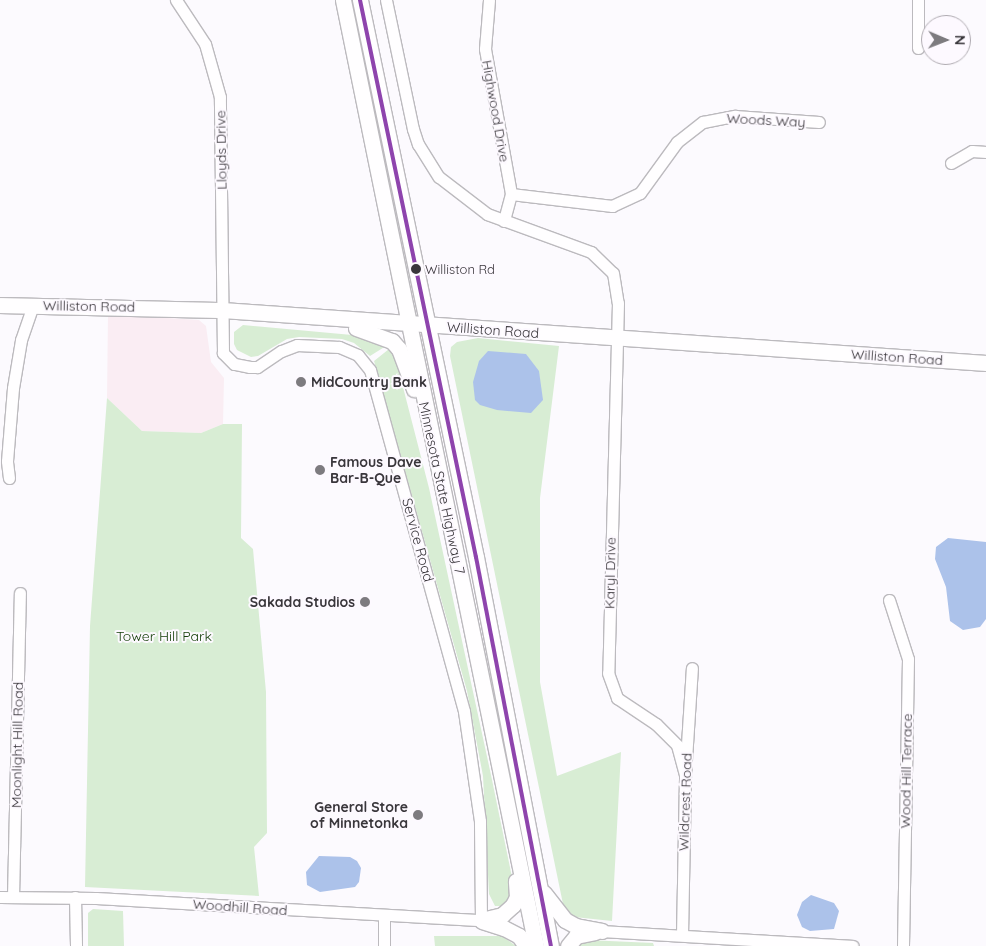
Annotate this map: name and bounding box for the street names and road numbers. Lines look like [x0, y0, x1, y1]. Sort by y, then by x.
street label: Highwood Drive [479, 59, 513, 163]
street label: Lloyds Drive [212, 110, 230, 190]
street label: Woods Way [726, 110, 806, 130]
street label: Williston Road [43, 297, 135, 315]
street label: Williston Road [446, 318, 540, 342]
street label: Williston Road [850, 345, 944, 369]
street label: Minnesota State Highway 7 [415, 400, 469, 576]
street label: Service Road [399, 496, 437, 584]
street label: Karyl Drive [601, 537, 619, 609]
street label: Moonlight Hill Road [8, 682, 26, 808]
street label: Wood Hill Terrace [897, 713, 915, 829]
street label: Wildcrest Road [675, 753, 695, 851]
street label: Woodhill Road [192, 895, 288, 919]

